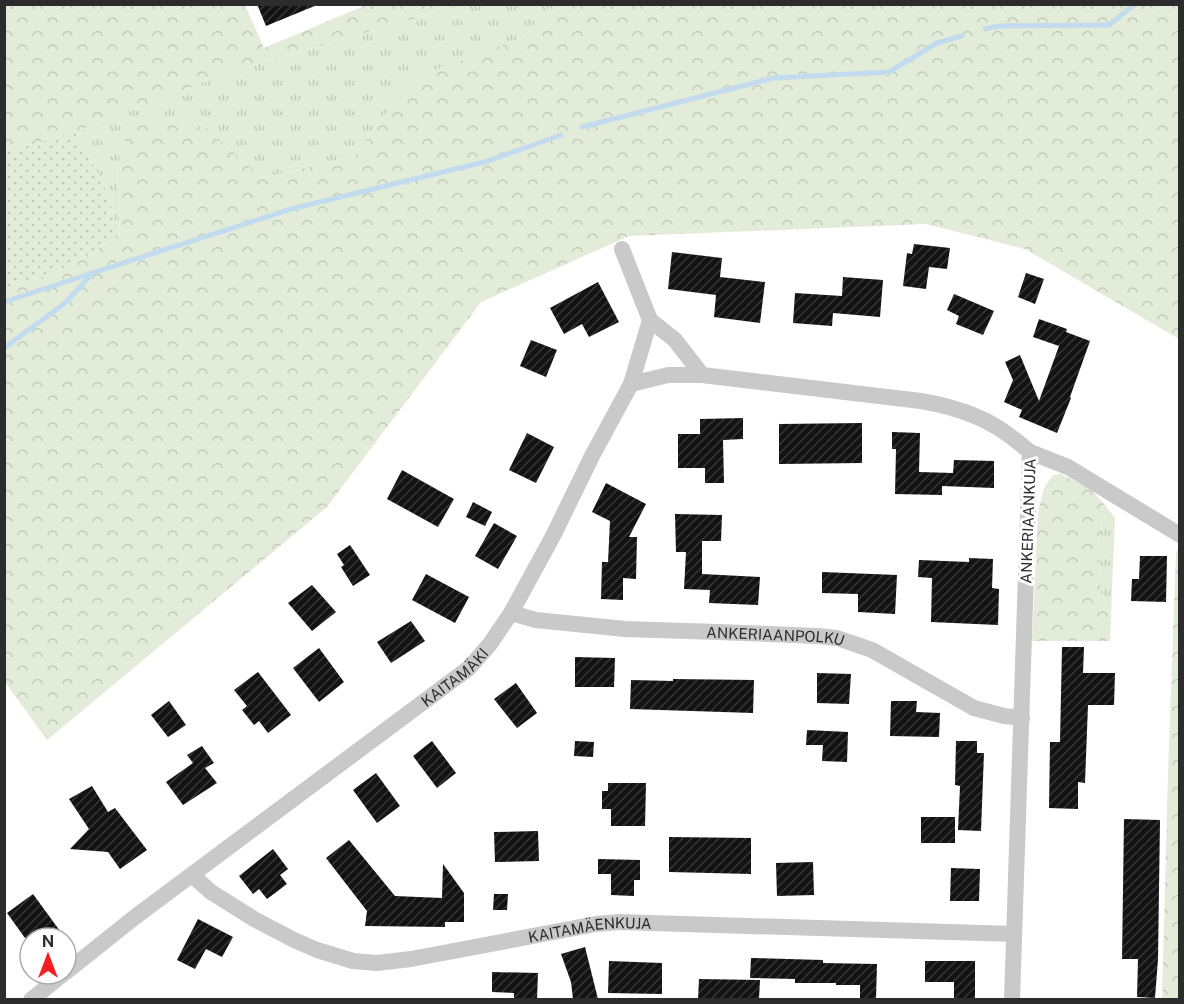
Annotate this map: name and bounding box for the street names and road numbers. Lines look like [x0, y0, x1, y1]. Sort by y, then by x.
street label: ANKERIAANKUJA [1017, 458, 1039, 584]
street label: ANKERIAANPOLKU [706, 623, 847, 649]
street label: KAITAMÄKI [418, 644, 491, 709]
street label: KAITAMÄENKUJA [526, 913, 652, 945]

